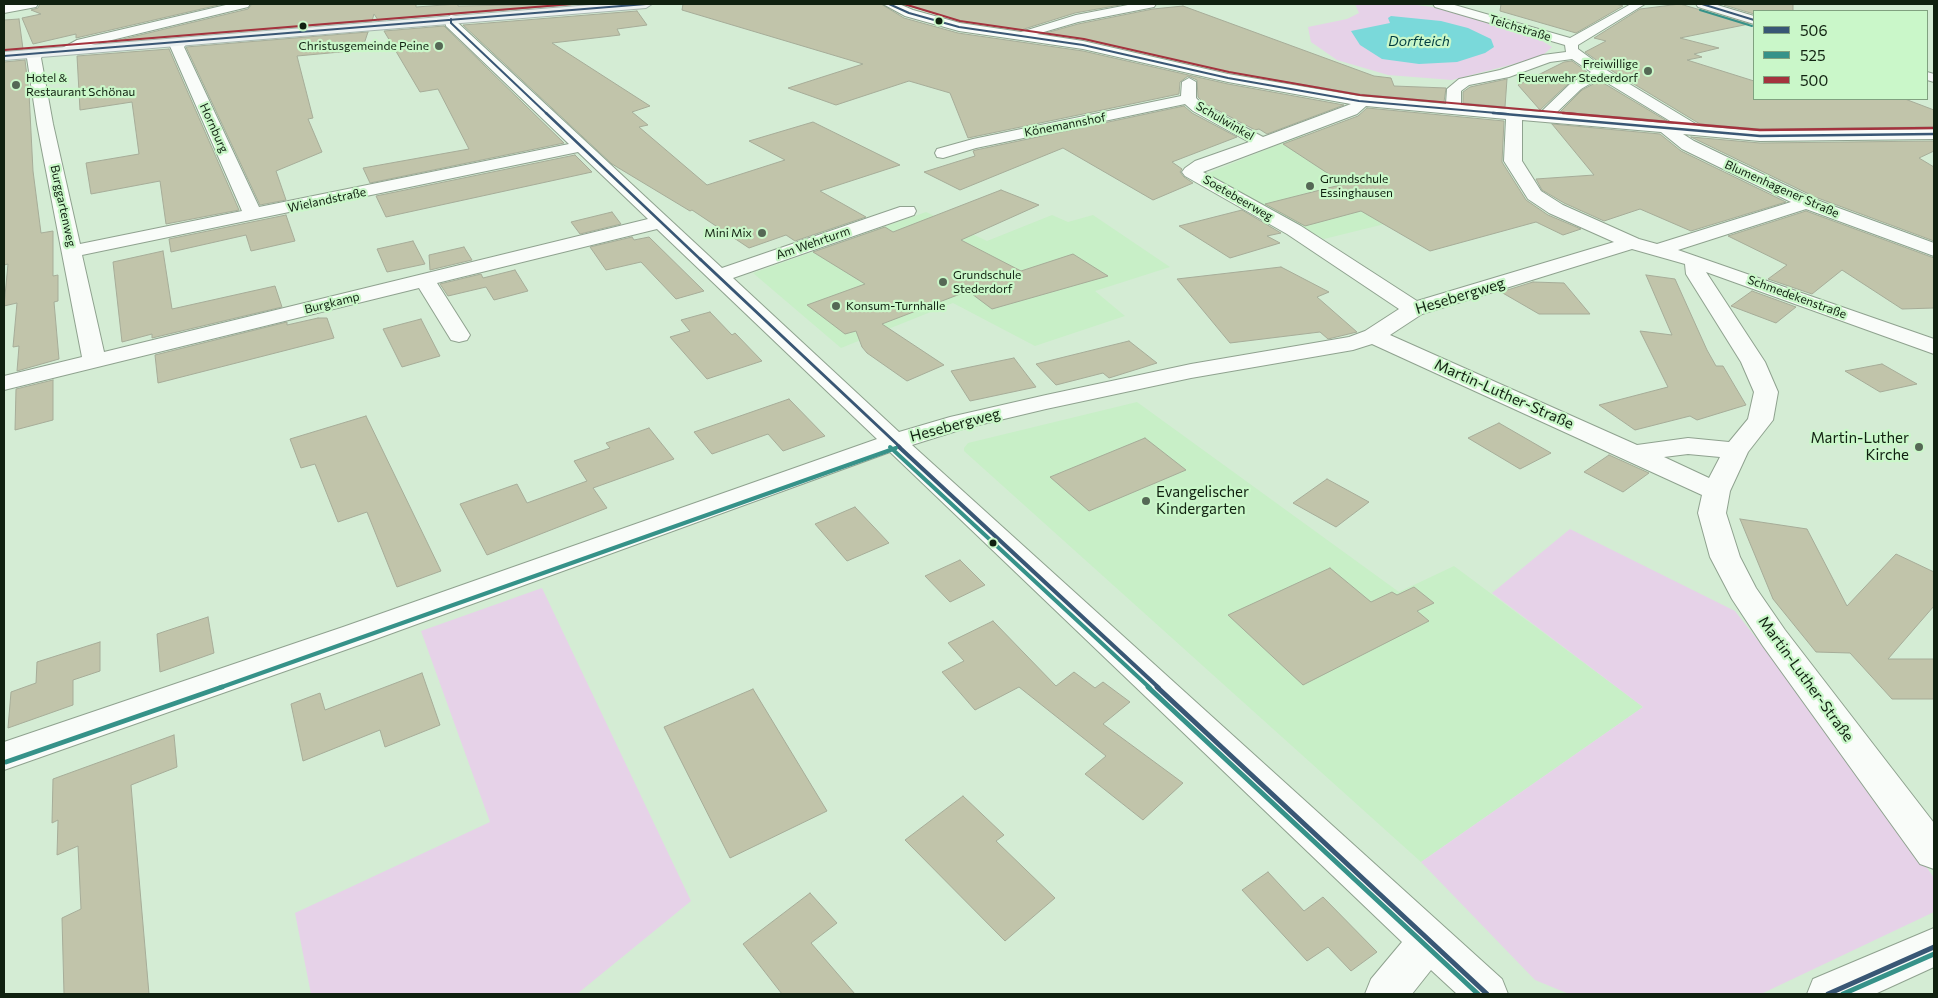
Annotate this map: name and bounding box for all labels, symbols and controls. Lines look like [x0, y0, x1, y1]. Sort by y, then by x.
legend [1753, 10, 1928, 100]
street label: Teichstraße [1487, 12, 1553, 44]
unlabelled marker [934, 16, 944, 26]
unlabelled marker [298, 21, 308, 31]
text: 506 [1800, 21, 1828, 39]
water label: Dorfteich [1388, 33, 1450, 49]
place label: Christusgemeinde Peine [299, 39, 429, 53]
marker: Christusgemeinde Peine [433, 40, 445, 52]
text: 525 [1800, 46, 1826, 64]
place label: Freiwillige Feuerwehr Stederdorf [1518, 57, 1638, 85]
marker: Freiwillige Feuerwehr Stederdorf [1642, 65, 1654, 77]
place label: Hotel & Restaurant Schönau [26, 71, 135, 99]
text: 500 [1800, 71, 1828, 89]
marker: Hotel & Restaurant Schönau [10, 79, 22, 91]
street label: Schulwinkel [1193, 99, 1257, 143]
street label: Hornburg [197, 101, 231, 155]
street label: Könemannshof [1023, 110, 1107, 140]
street label: Blumenhagener Straße [1723, 157, 1841, 221]
street label: Burggartenweg [47, 164, 79, 248]
street label: Soetebeerweg [1200, 172, 1276, 224]
place label: Grundschule Essinghausen [1320, 172, 1393, 200]
marker: Grundschule Essinghausen [1304, 180, 1316, 192]
street label: Wielandstraße [287, 185, 367, 215]
street label: Am Wehrturm [774, 224, 852, 262]
place label: Mini Mix [704, 226, 752, 240]
marker: Mini Mix [756, 227, 768, 239]
place label: Grundschule Stederdorf [953, 268, 1021, 296]
street label: Schmedekenstraße [1746, 272, 1848, 322]
street label: Hesebergweg [1413, 274, 1507, 318]
marker: Grundschule Stederdorf [937, 276, 949, 288]
street label: Burgkamp [303, 289, 361, 317]
place label: Konsum-Turnhalle [846, 299, 945, 313]
marker: Konsum-Turnhalle [830, 300, 842, 312]
street label: Martin-Luther-Straße [1432, 355, 1576, 433]
street label: Hesebergweg [908, 404, 1002, 446]
place label: Martin-Luther Kirche [1810, 429, 1909, 464]
marker: Martin-Luther Kirche [1913, 441, 1925, 453]
place label: Evangelischer Kindergarten [1156, 483, 1249, 518]
marker: Evangelischer Kindergarten [1140, 495, 1152, 507]
unlabelled marker [988, 538, 998, 548]
street label: Martin-Luther-Straße [1755, 613, 1857, 745]

